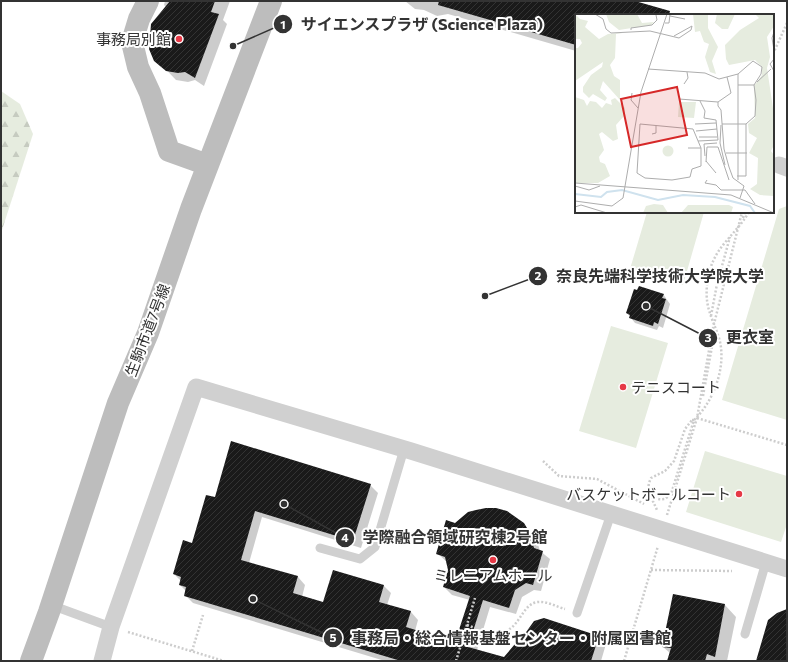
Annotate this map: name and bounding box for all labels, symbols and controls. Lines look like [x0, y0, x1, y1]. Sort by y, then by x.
callout: サイエンスプラザ (Science Plaza) [273, 10, 552, 38]
text: サイエンスプラザ (Science Plaza) [301, 14, 543, 33]
inset map [575, 14, 774, 213]
text: 1 [280, 17, 286, 31]
place label: 事務局別館 [96, 30, 171, 48]
marker: 事務局別館 [174, 34, 184, 44]
callout: 奈良先端科学技術大学院大学 [528, 262, 772, 290]
text: 奈良先端科学技術大学院大学 [556, 266, 764, 285]
text: 2 [535, 268, 542, 282]
street label: 生駒市道7号線 [121, 281, 173, 379]
callout: 更衣室 [698, 324, 782, 352]
text: 更衣室 [726, 327, 774, 346]
text: 3 [705, 330, 712, 344]
place label: テニスコート [631, 378, 721, 396]
marker: テニスコート [618, 382, 628, 392]
place label: バスケットボールコート [566, 485, 731, 503]
marker: バスケットボールコート [734, 489, 744, 499]
callout: 学際融合領域研究棟2号館 [335, 524, 556, 552]
text: 学際融合領域研究棟2号館 [362, 527, 548, 546]
text: 4 [341, 530, 349, 544]
marker: ミレニアムホール [488, 555, 498, 565]
place label: ミレニアムホール [434, 566, 552, 584]
callout: 事務局・総合情報基盤センター・附属図書館 [323, 624, 679, 652]
text: 事務局・総合情報基盤センター・附属図書館 [351, 628, 671, 647]
text: 5 [330, 630, 337, 644]

